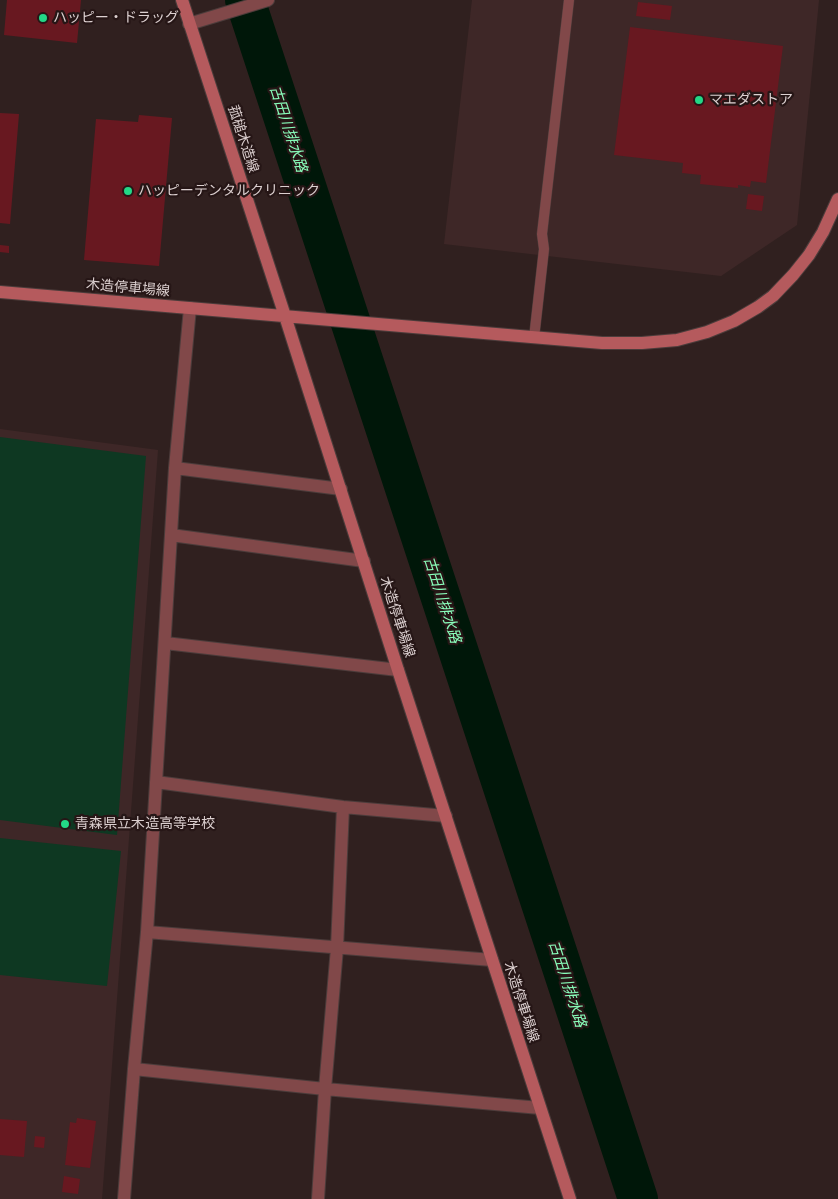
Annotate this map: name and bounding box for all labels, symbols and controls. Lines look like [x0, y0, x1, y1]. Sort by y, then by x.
place label: ハッピー・ドラッグ [53, 10, 179, 26]
marker: ハッピー・ドラッグ [37, 12, 49, 24]
water label: 古田川排水路 [266, 83, 310, 175]
place label: マエダストア [709, 92, 793, 108]
marker: マエダストア [693, 94, 705, 106]
street label: 菰槌木造線 [224, 103, 262, 175]
place label: ハッピーデンタルクリニック [138, 183, 320, 199]
marker: ハッピーデンタルクリニック [122, 185, 134, 197]
street label: 木造停車場線 [85, 276, 171, 300]
water label: 古田川排水路 [420, 554, 464, 646]
street label: 木造停車場線 [376, 574, 418, 660]
place label: 青森県立木造高等学校 [75, 816, 215, 832]
marker: 青森県立木造高等学校 [59, 818, 71, 830]
water label: 古田川排水路 [545, 938, 589, 1030]
street label: 木造停車場線 [500, 959, 542, 1045]

